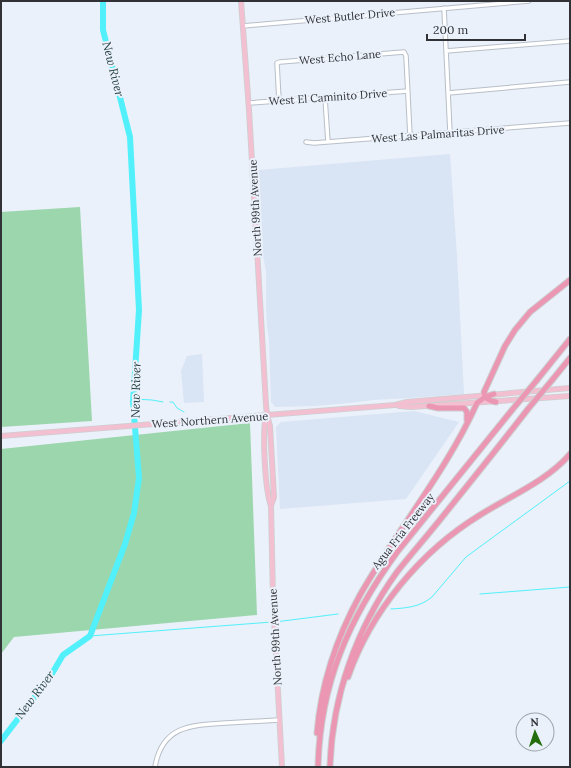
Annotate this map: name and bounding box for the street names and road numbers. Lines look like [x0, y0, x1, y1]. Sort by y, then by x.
street label: West Butler Drive [304, 5, 396, 27]
street label: West Echo Lane [298, 46, 382, 68]
street label: West El Caminito Drive [268, 86, 388, 108]
street label: West Las Palmaritas Drive [371, 122, 505, 146]
street label: North 99th Avenue [245, 159, 265, 257]
street label: West Northern Avenue [151, 409, 269, 431]
street label: Agua Fria Freeway [368, 490, 437, 573]
street label: North 99th Avenue [265, 588, 285, 686]

